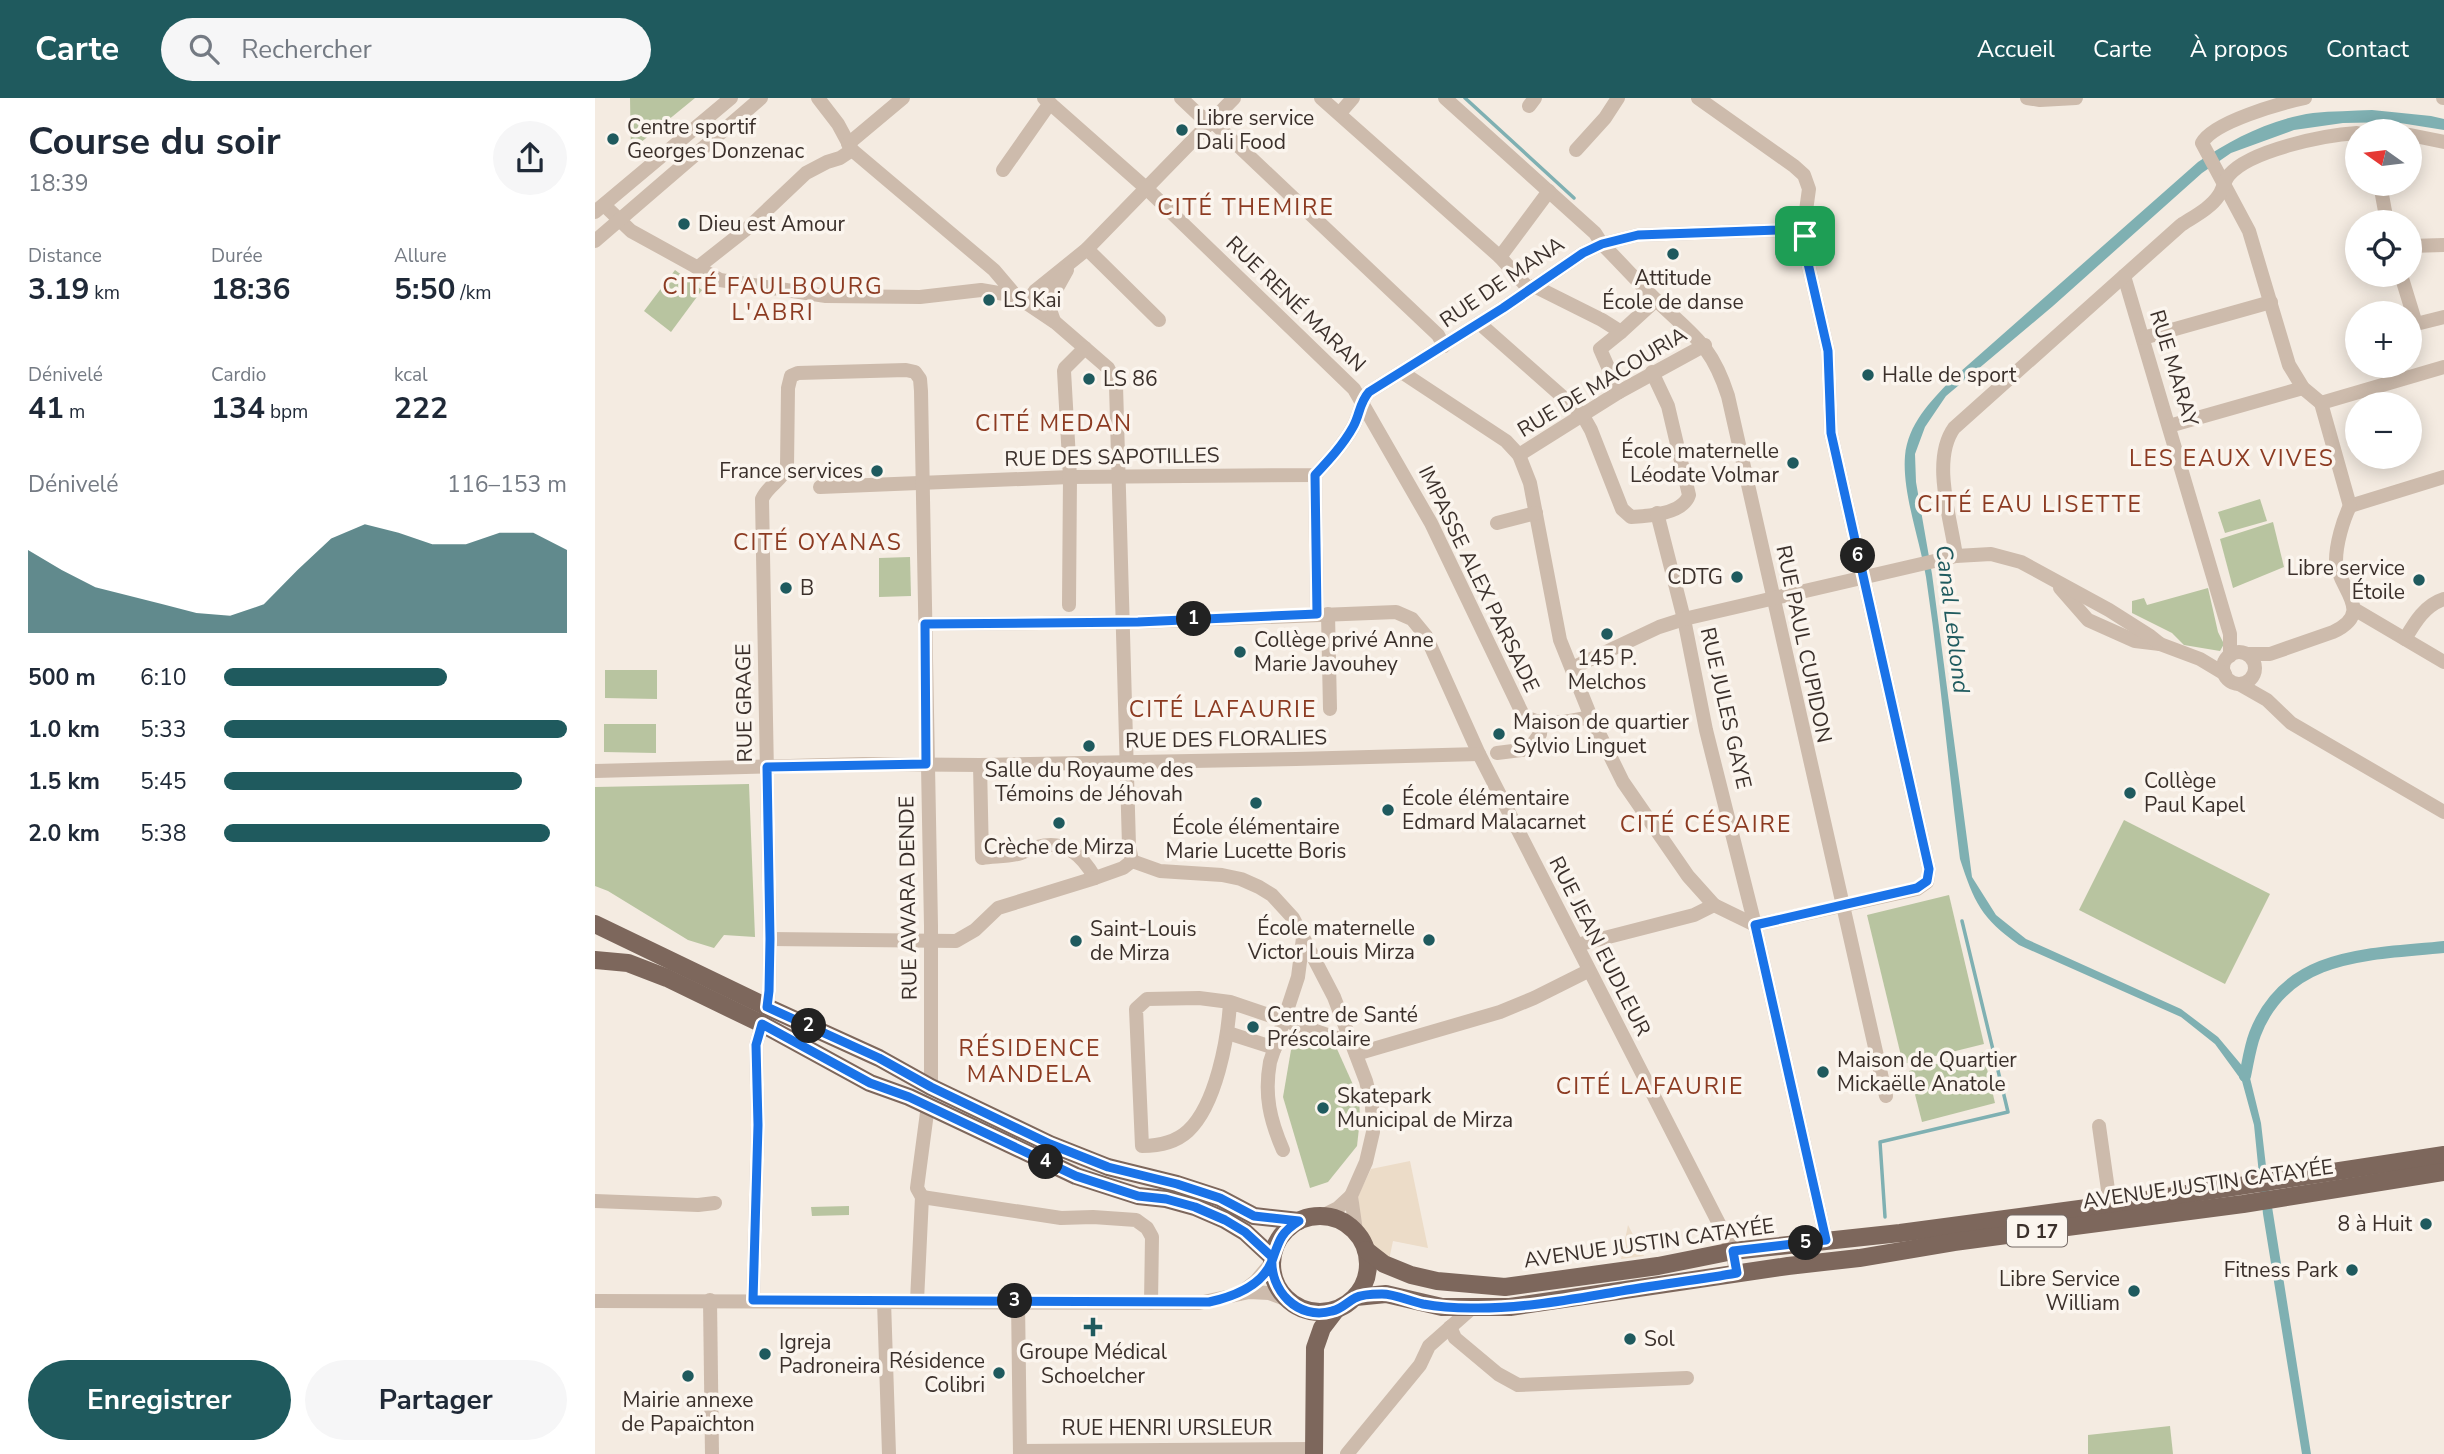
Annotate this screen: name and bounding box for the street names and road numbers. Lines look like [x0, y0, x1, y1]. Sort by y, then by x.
street label: RUE RENÉ MARAN [1220, 230, 1372, 378]
street label: RUE DE MANA [1434, 230, 1570, 334]
street label: RUE MARAY [2143, 306, 2205, 430]
street label: RUE DE MACOURIA [1512, 320, 1692, 444]
street label: RUE DES SAPOTILLES [1004, 441, 1220, 473]
street label: IMPASSE ALEX PARSADE [1412, 461, 1546, 697]
street label: RUE PAUL CUPIDON [1769, 543, 1839, 745]
street label: RUE JULES GAYE [1694, 624, 1758, 792]
street label: RUE GRAGE [729, 643, 759, 763]
street label: RUE DES FLORALIES [1125, 723, 1327, 755]
street label: RUE AWARA DENDE [892, 796, 924, 1000]
street label: RUE JEAN EUDLEUR [1543, 851, 1657, 1041]
street label: AVENUE JUSTIN CATAYÉE [2081, 1153, 2335, 1215]
street label: AVENUE JUSTIN CATAYÉE [1522, 1212, 1776, 1274]
road number: D 17 [2007, 1216, 2067, 1246]
street label: RUE HENRI URSLEUR [1062, 1414, 1272, 1442]

